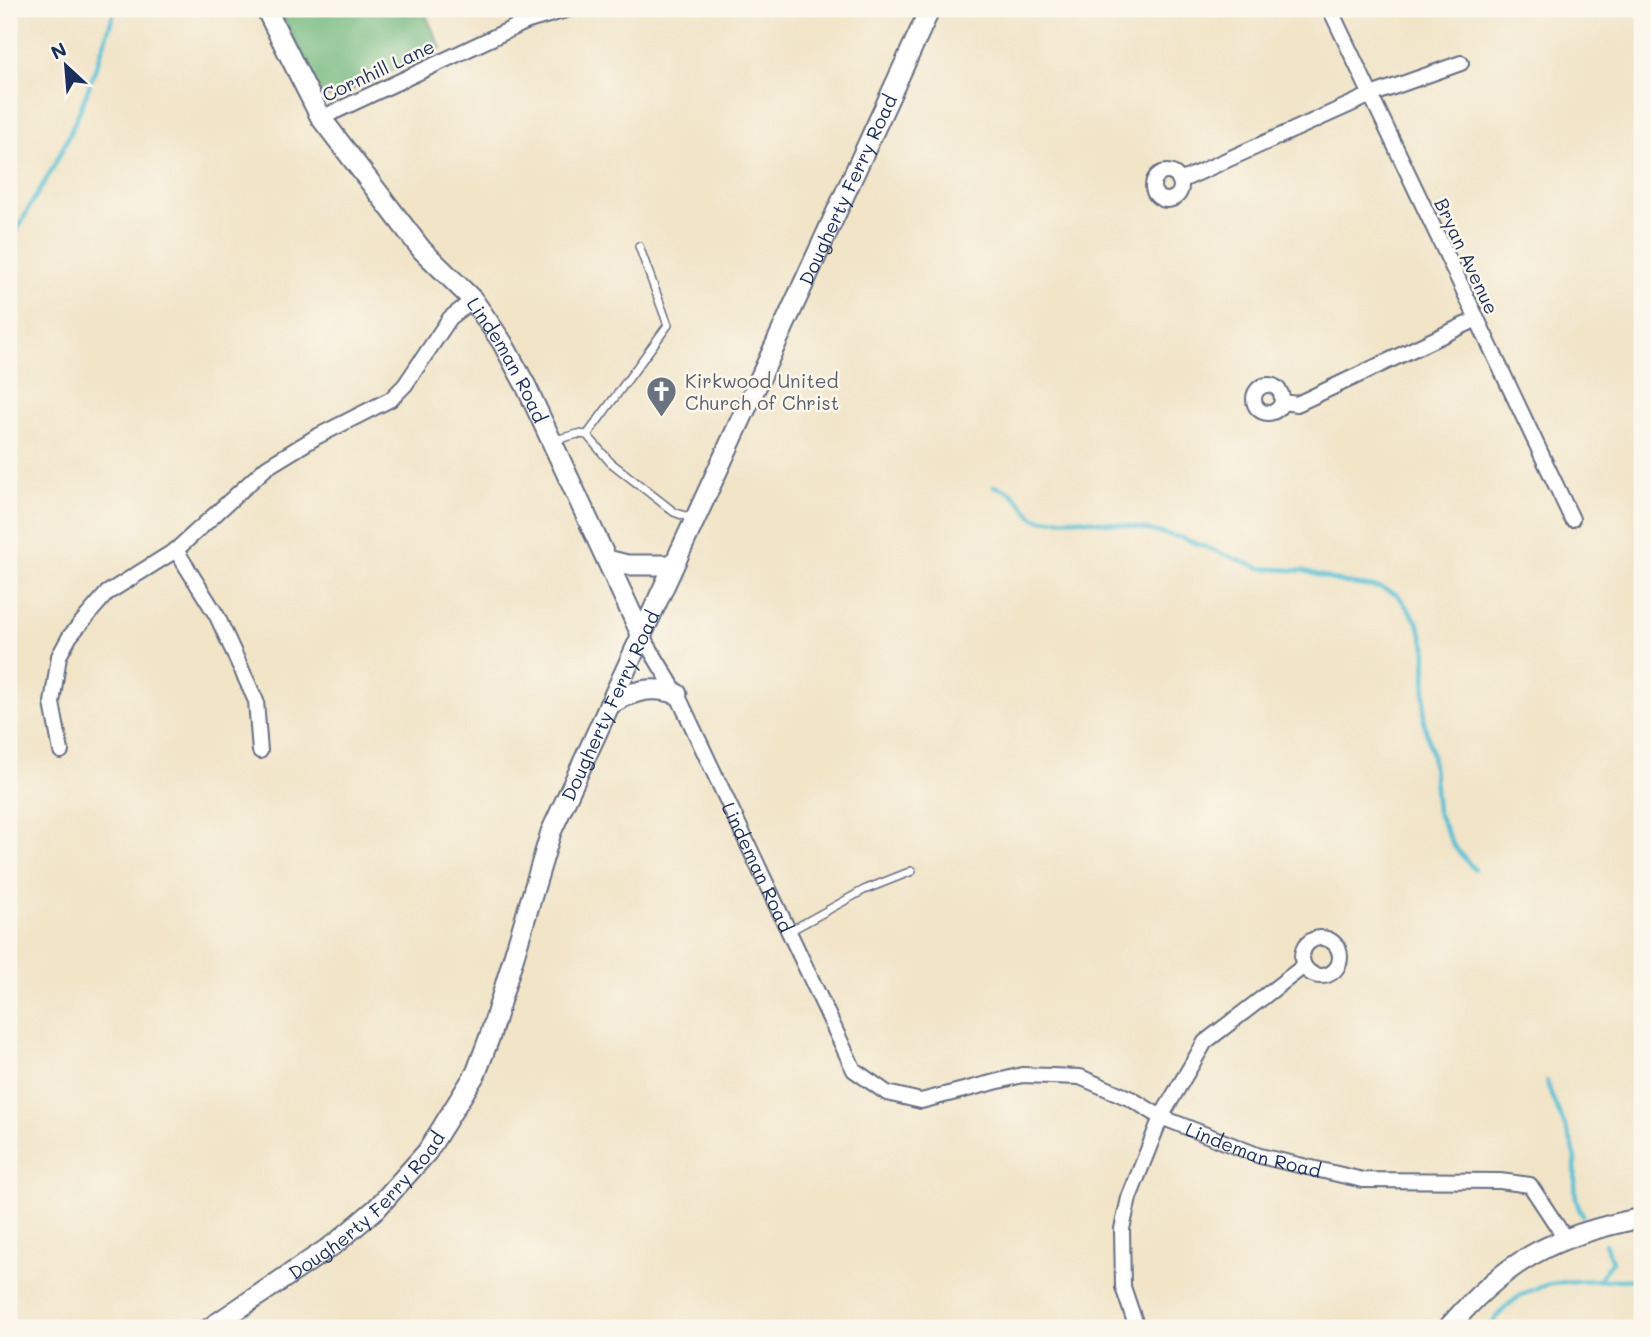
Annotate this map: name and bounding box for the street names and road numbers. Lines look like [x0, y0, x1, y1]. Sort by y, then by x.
street label: Cornhill Lane [318, 33, 438, 107]
street label: Dougherty Ferry Road [792, 90, 902, 289]
street label: Bryan Avenue [1429, 194, 1505, 318]
street label: Lindeman Road [462, 292, 554, 426]
street label: Dougherty Ferry Road [555, 606, 664, 804]
street label: Lindeman Road [717, 798, 800, 936]
street label: Lindeman Road [1182, 1116, 1324, 1182]
street label: Dougherty Ferry Road [283, 1126, 450, 1284]

